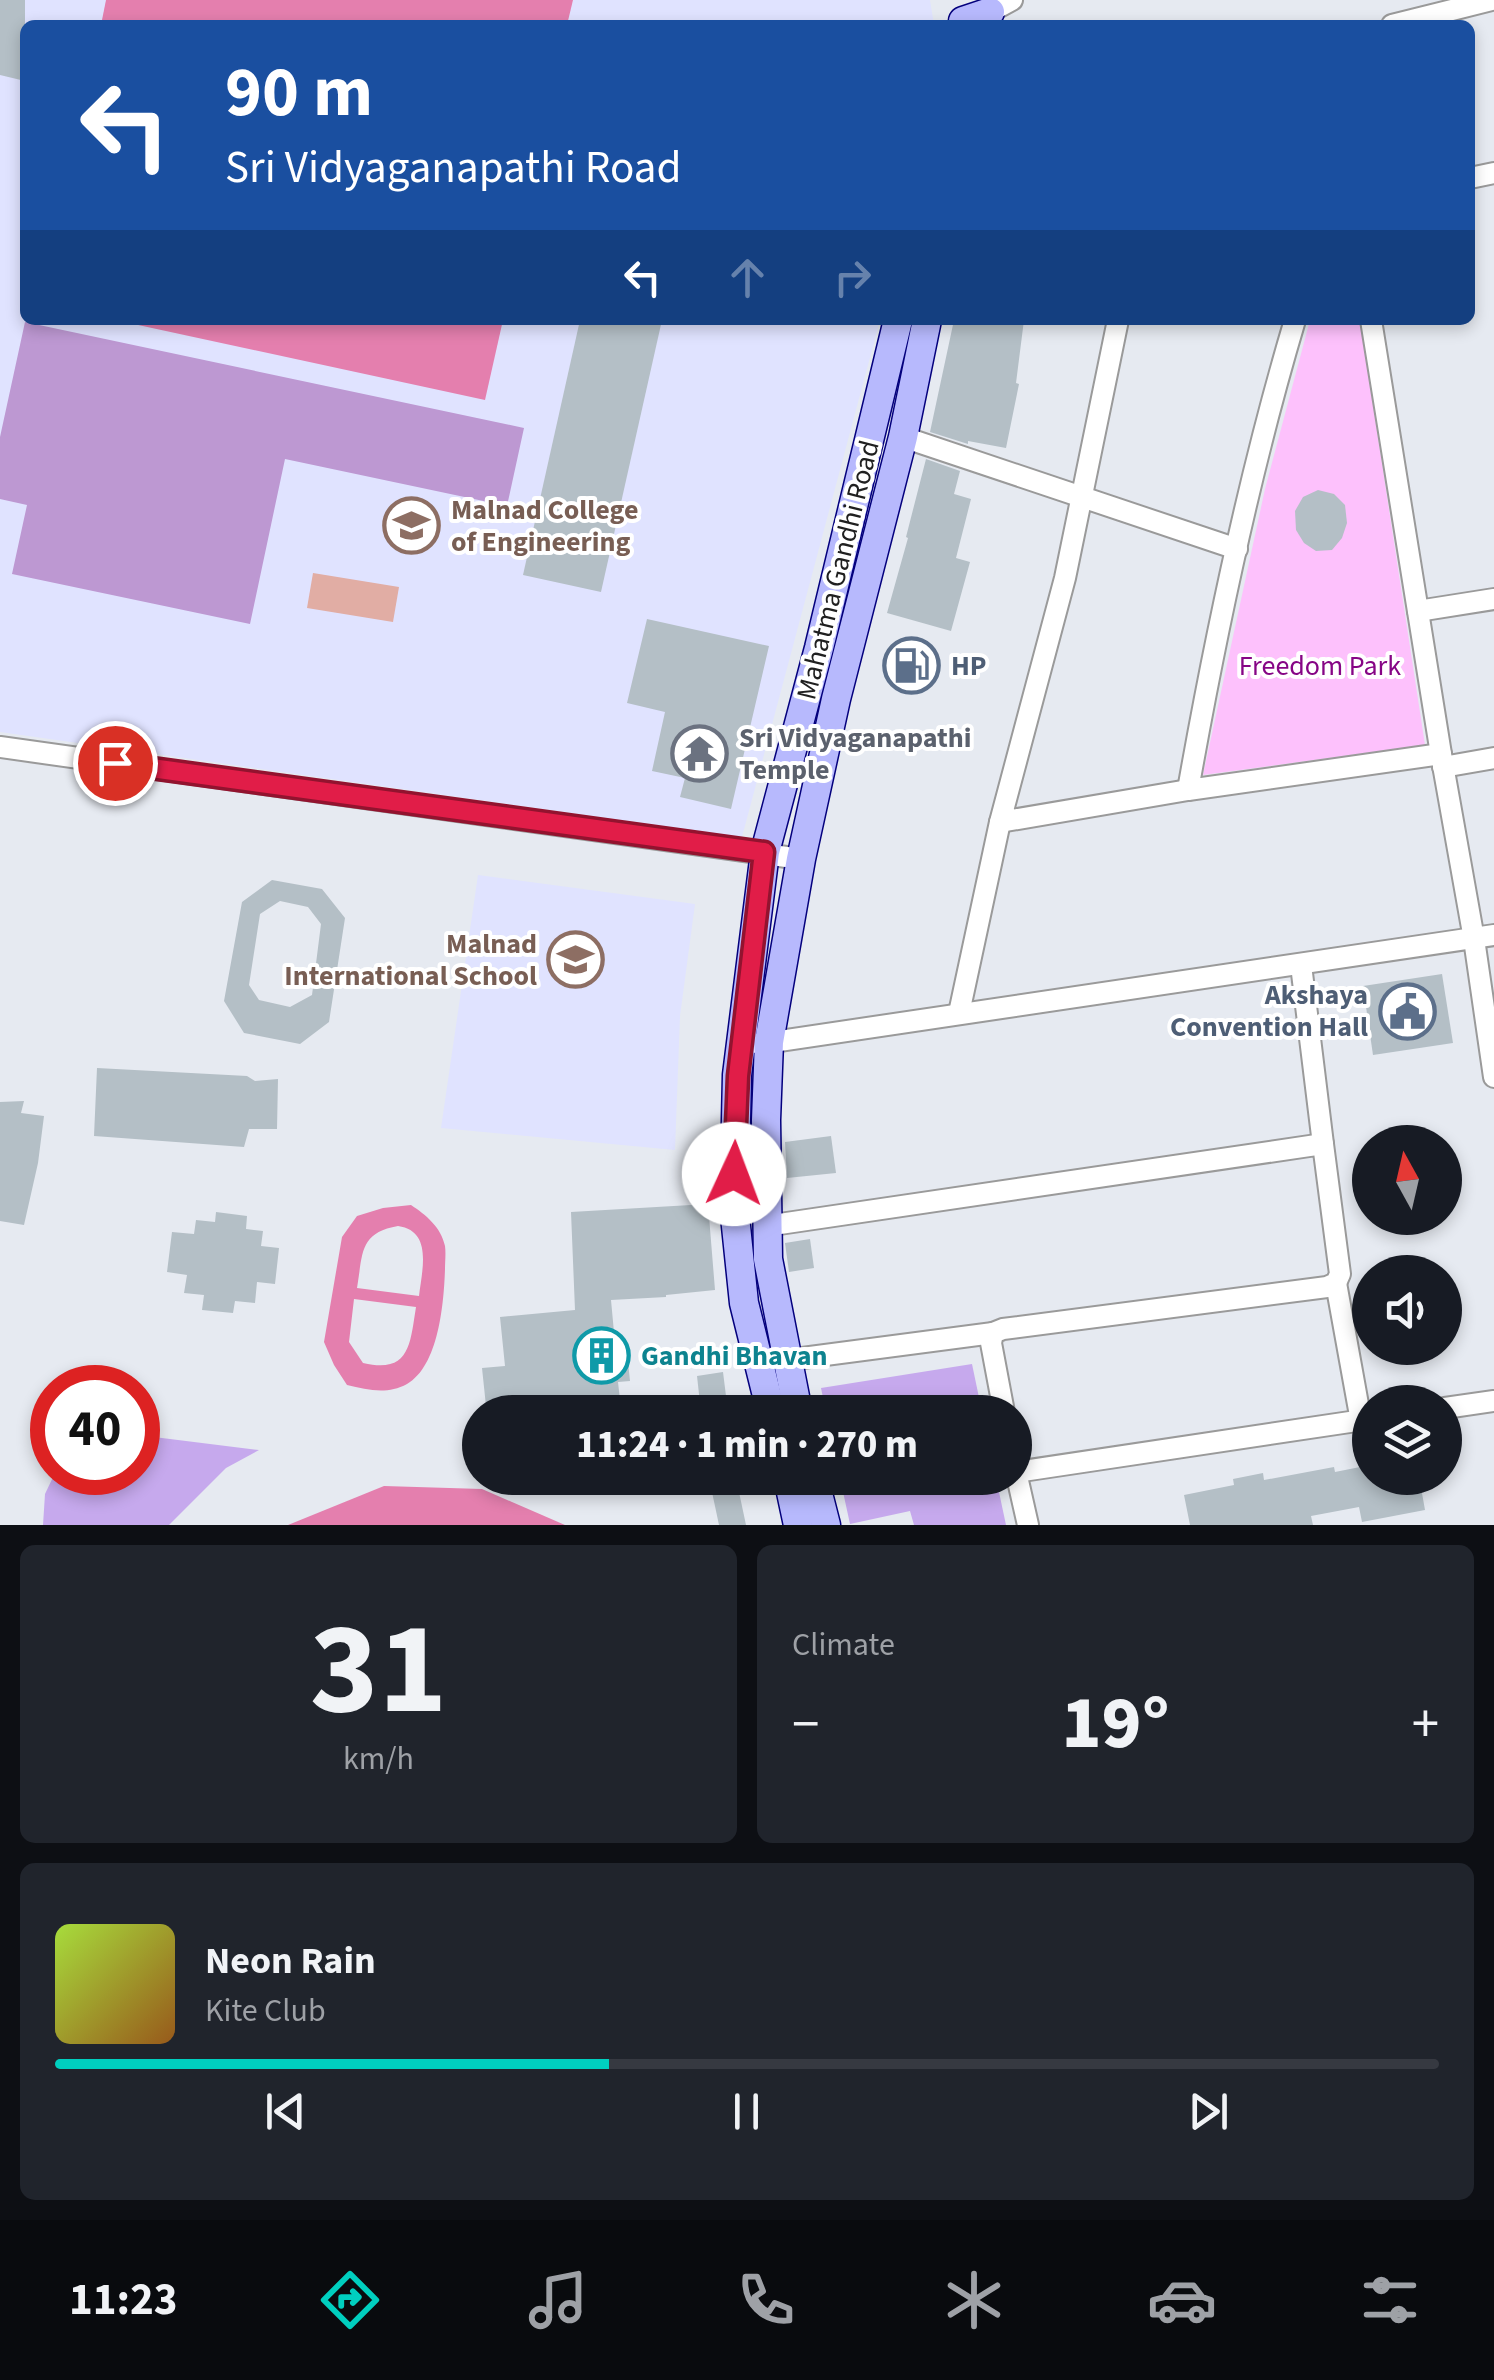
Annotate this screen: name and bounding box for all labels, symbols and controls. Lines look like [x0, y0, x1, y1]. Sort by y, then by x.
text: 90 m [225, 43, 373, 143]
icon: left [60, 60, 190, 190]
text: Sri Vidyaganapathi Road [225, 136, 681, 200]
icon: left [615, 250, 670, 305]
icon: ahead [720, 250, 775, 305]
icon: right [825, 250, 880, 305]
street label: Mahatma Gandhi Road [786, 436, 890, 704]
place label: Malnad College of Engineering [451, 490, 639, 562]
school or university icon: Malnad College of Engineering [382, 496, 442, 556]
fuel station icon: HP [882, 636, 942, 696]
place label: HP [951, 646, 987, 686]
park label: Freedom Park [1239, 646, 1401, 686]
place label: Sri Vidyaganapathi Temple [739, 718, 972, 790]
pin [73, 721, 158, 806]
temple icon: Sri Vidyaganapathi Temple [670, 724, 730, 784]
icon: arrive [88, 736, 143, 791]
place label: Malnad International School [284, 924, 537, 996]
school or university icon: Malnad International School [546, 930, 606, 990]
place label: Akshaya Convention Hall [1170, 975, 1368, 1047]
public building icon: Akshaya Convention Hall [1377, 981, 1437, 1041]
position arrow [682, 1122, 786, 1226]
north arrow [1352, 1125, 1462, 1235]
map controls [1352, 1125, 1462, 1495]
button: sound [1352, 1255, 1462, 1365]
building icon: Gandhi Bhavan [572, 1326, 632, 1386]
place label: Gandhi Bhavan [641, 1336, 828, 1376]
speed limit sign: 40 [30, 1365, 160, 1495]
button: layers [1352, 1385, 1462, 1495]
text: 11:24 · 1 min · 270 m [576, 1418, 918, 1472]
text: 31 [310, 1578, 447, 1763]
text: Climate [792, 1622, 895, 1668]
text: 19° [1062, 1670, 1169, 1777]
text: − [792, 1686, 819, 1764]
text: + [1412, 1686, 1439, 1764]
text: km/h [343, 1736, 414, 1782]
text: Neon Rain [205, 1934, 376, 1988]
text: Kite Club [205, 1988, 326, 2034]
icon: previous [258, 2084, 313, 2139]
icon: pause [719, 2084, 774, 2139]
icon: next [1181, 2084, 1236, 2139]
icon: directions [315, 2265, 385, 2335]
icon: music [523, 2265, 593, 2335]
icon: phone [731, 2265, 801, 2335]
icon: climate [939, 2265, 1009, 2335]
icon: car [1147, 2265, 1217, 2335]
icon: filters [1355, 2265, 1425, 2335]
text: 11:23 [69, 2268, 178, 2332]

